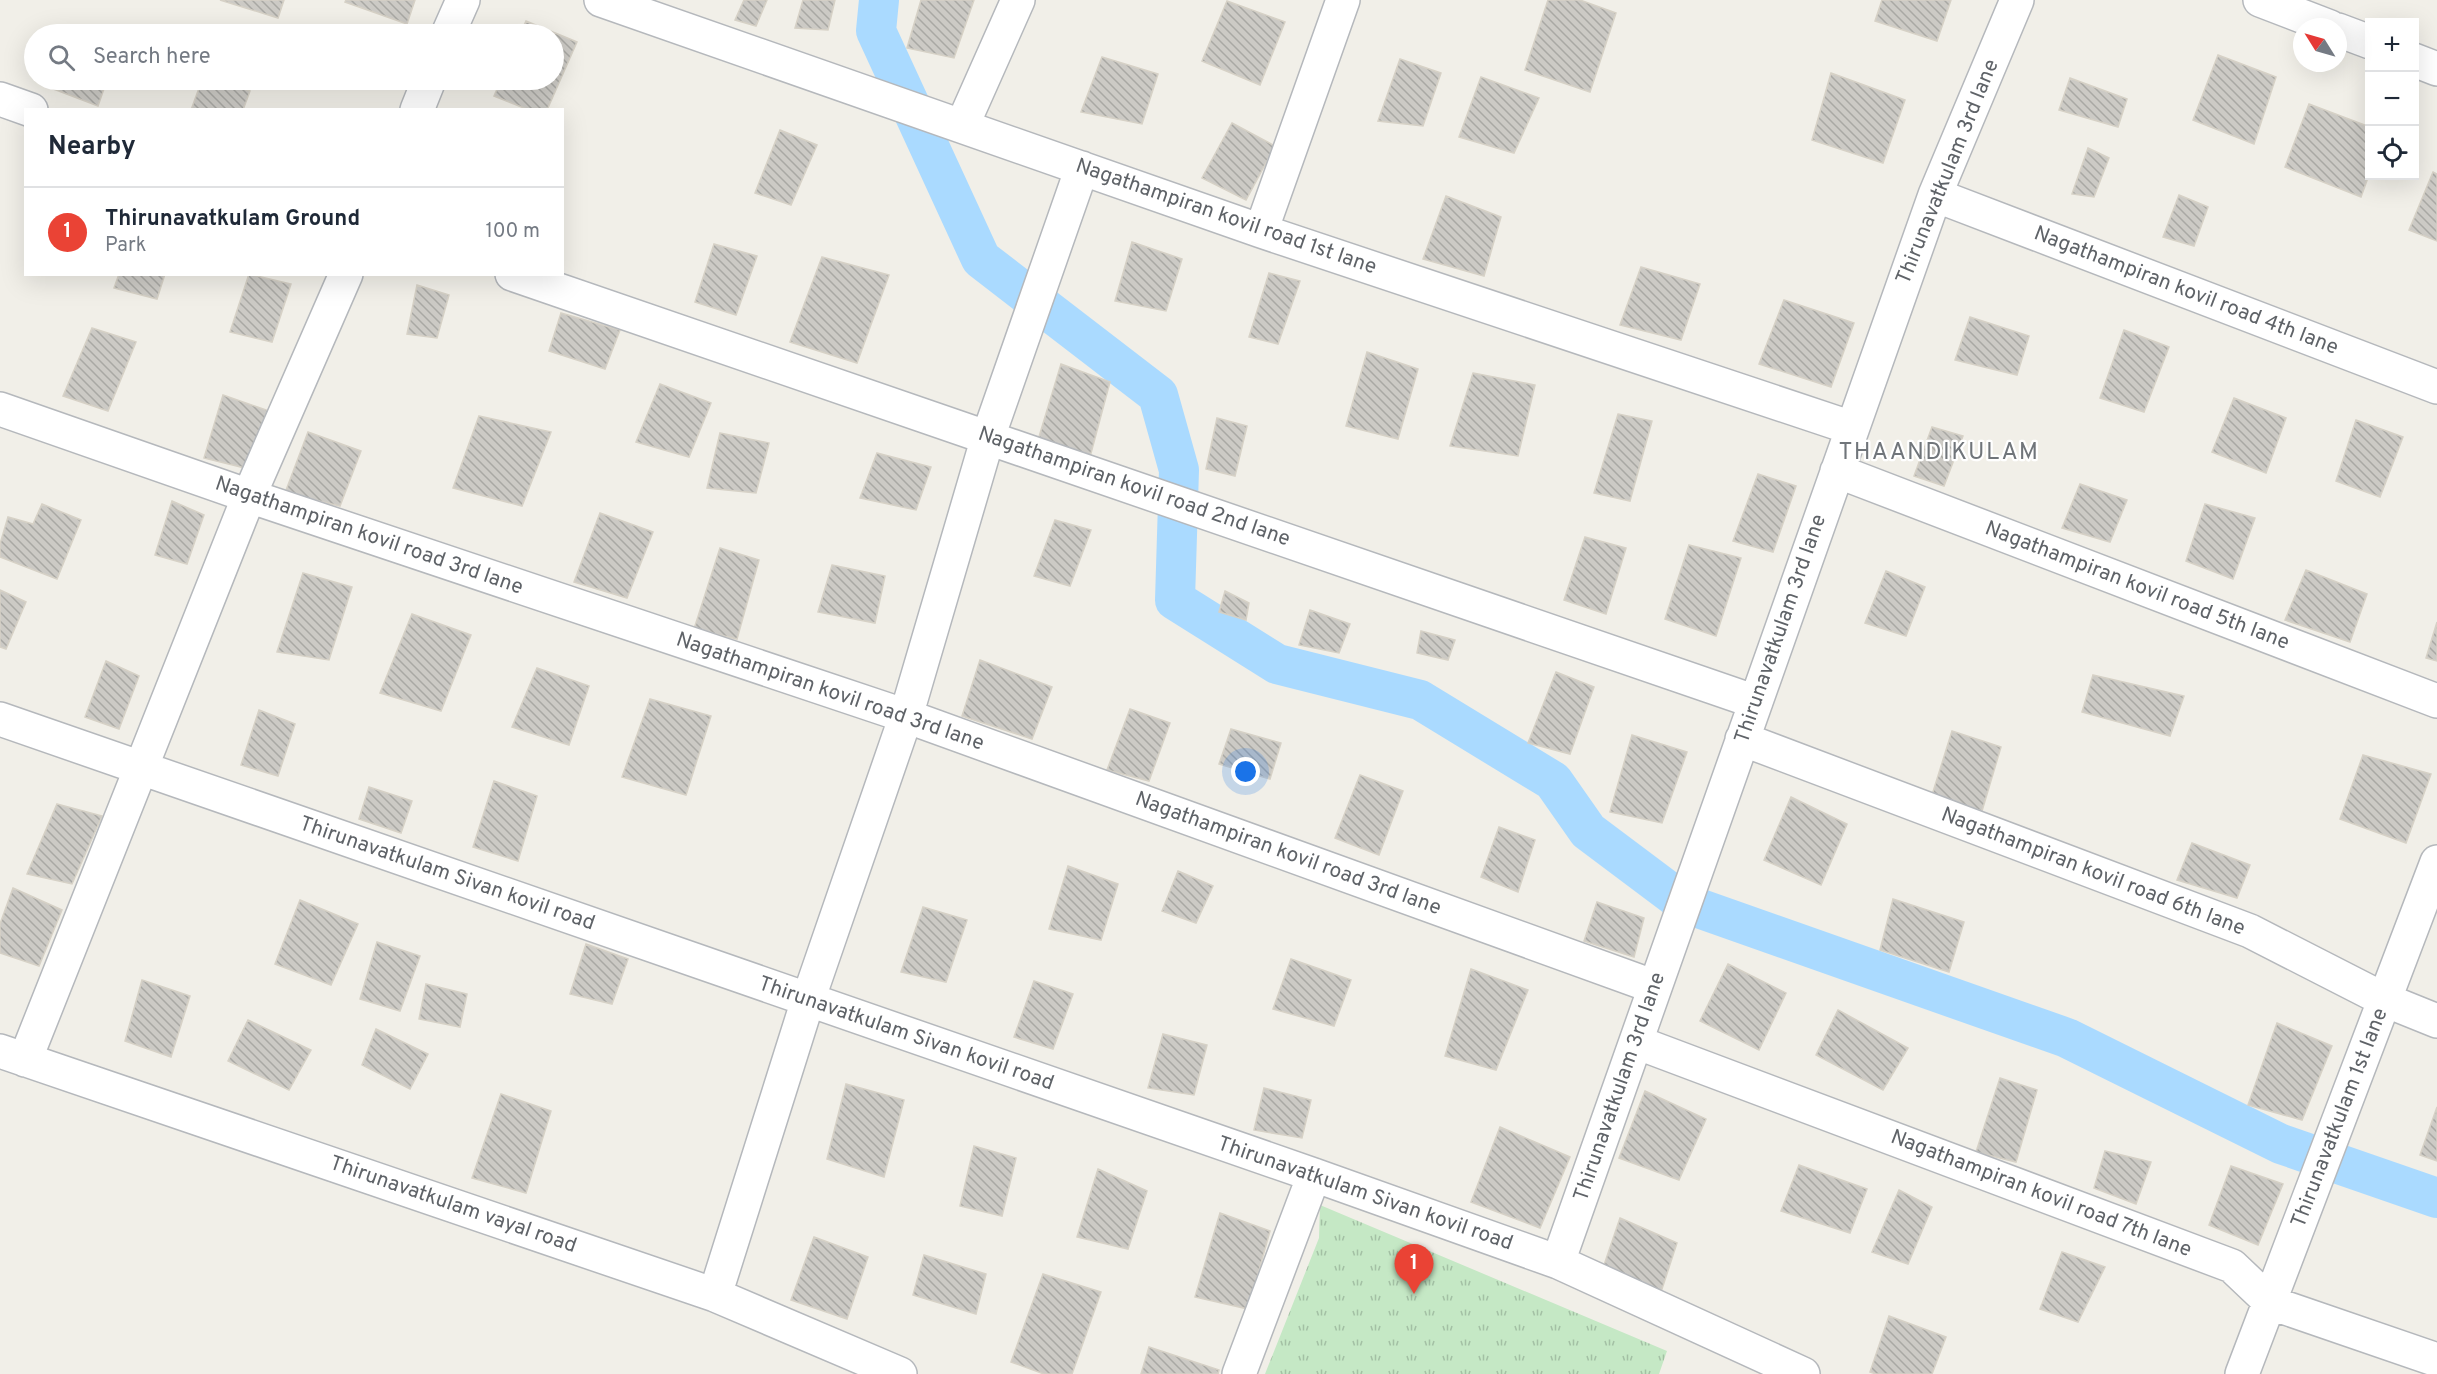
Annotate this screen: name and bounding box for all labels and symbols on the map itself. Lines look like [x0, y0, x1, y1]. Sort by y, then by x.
north arrow [2293, 18, 2347, 72]
street label: Thirunavatkulam 3rd lane [1890, 56, 2006, 288]
street label: Nagathampiran kovil road 1st lane [1072, 153, 1380, 281]
street label: Nagathampiran kovil road 4th lane [2030, 220, 2342, 362]
street label: Nagathampiran kovil road 2nd lane [974, 421, 1294, 553]
district label: THAANDIKULAM [1838, 438, 2040, 468]
street label: Nagathampiran kovil road 3rd lane [211, 471, 527, 601]
street label: Thirunavatkulam 3rd lane [1729, 511, 1833, 747]
street label: Nagathampiran kovil road 5th lane [1981, 515, 2293, 657]
street label: Nagathampiran kovil road 3rd lane [672, 627, 988, 757]
your location [1231, 757, 1260, 786]
street label: Nagathampiran kovil road 3rd lane [1131, 786, 1445, 922]
street label: Nagathampiran kovil road 6th lane [1937, 801, 2249, 943]
street label: Thirunavatkulam Sivan kovil road [296, 811, 598, 937]
street label: Thirunavatkulam 3rd lane [1568, 969, 1672, 1205]
street label: Thirunavatkulam Sivan kovil road [755, 971, 1057, 1097]
street label: Thirunavatkulam 1st lane [2286, 1004, 2394, 1232]
street label: Nagathampiran kovil road 7th lane [1887, 1124, 2195, 1264]
street label: Thirunavatkulam Sivan kovil road [1214, 1131, 1516, 1257]
street label: Thirunavatkulam vayal road [326, 1150, 580, 1260]
pin: 1 [1394, 1244, 1434, 1294]

